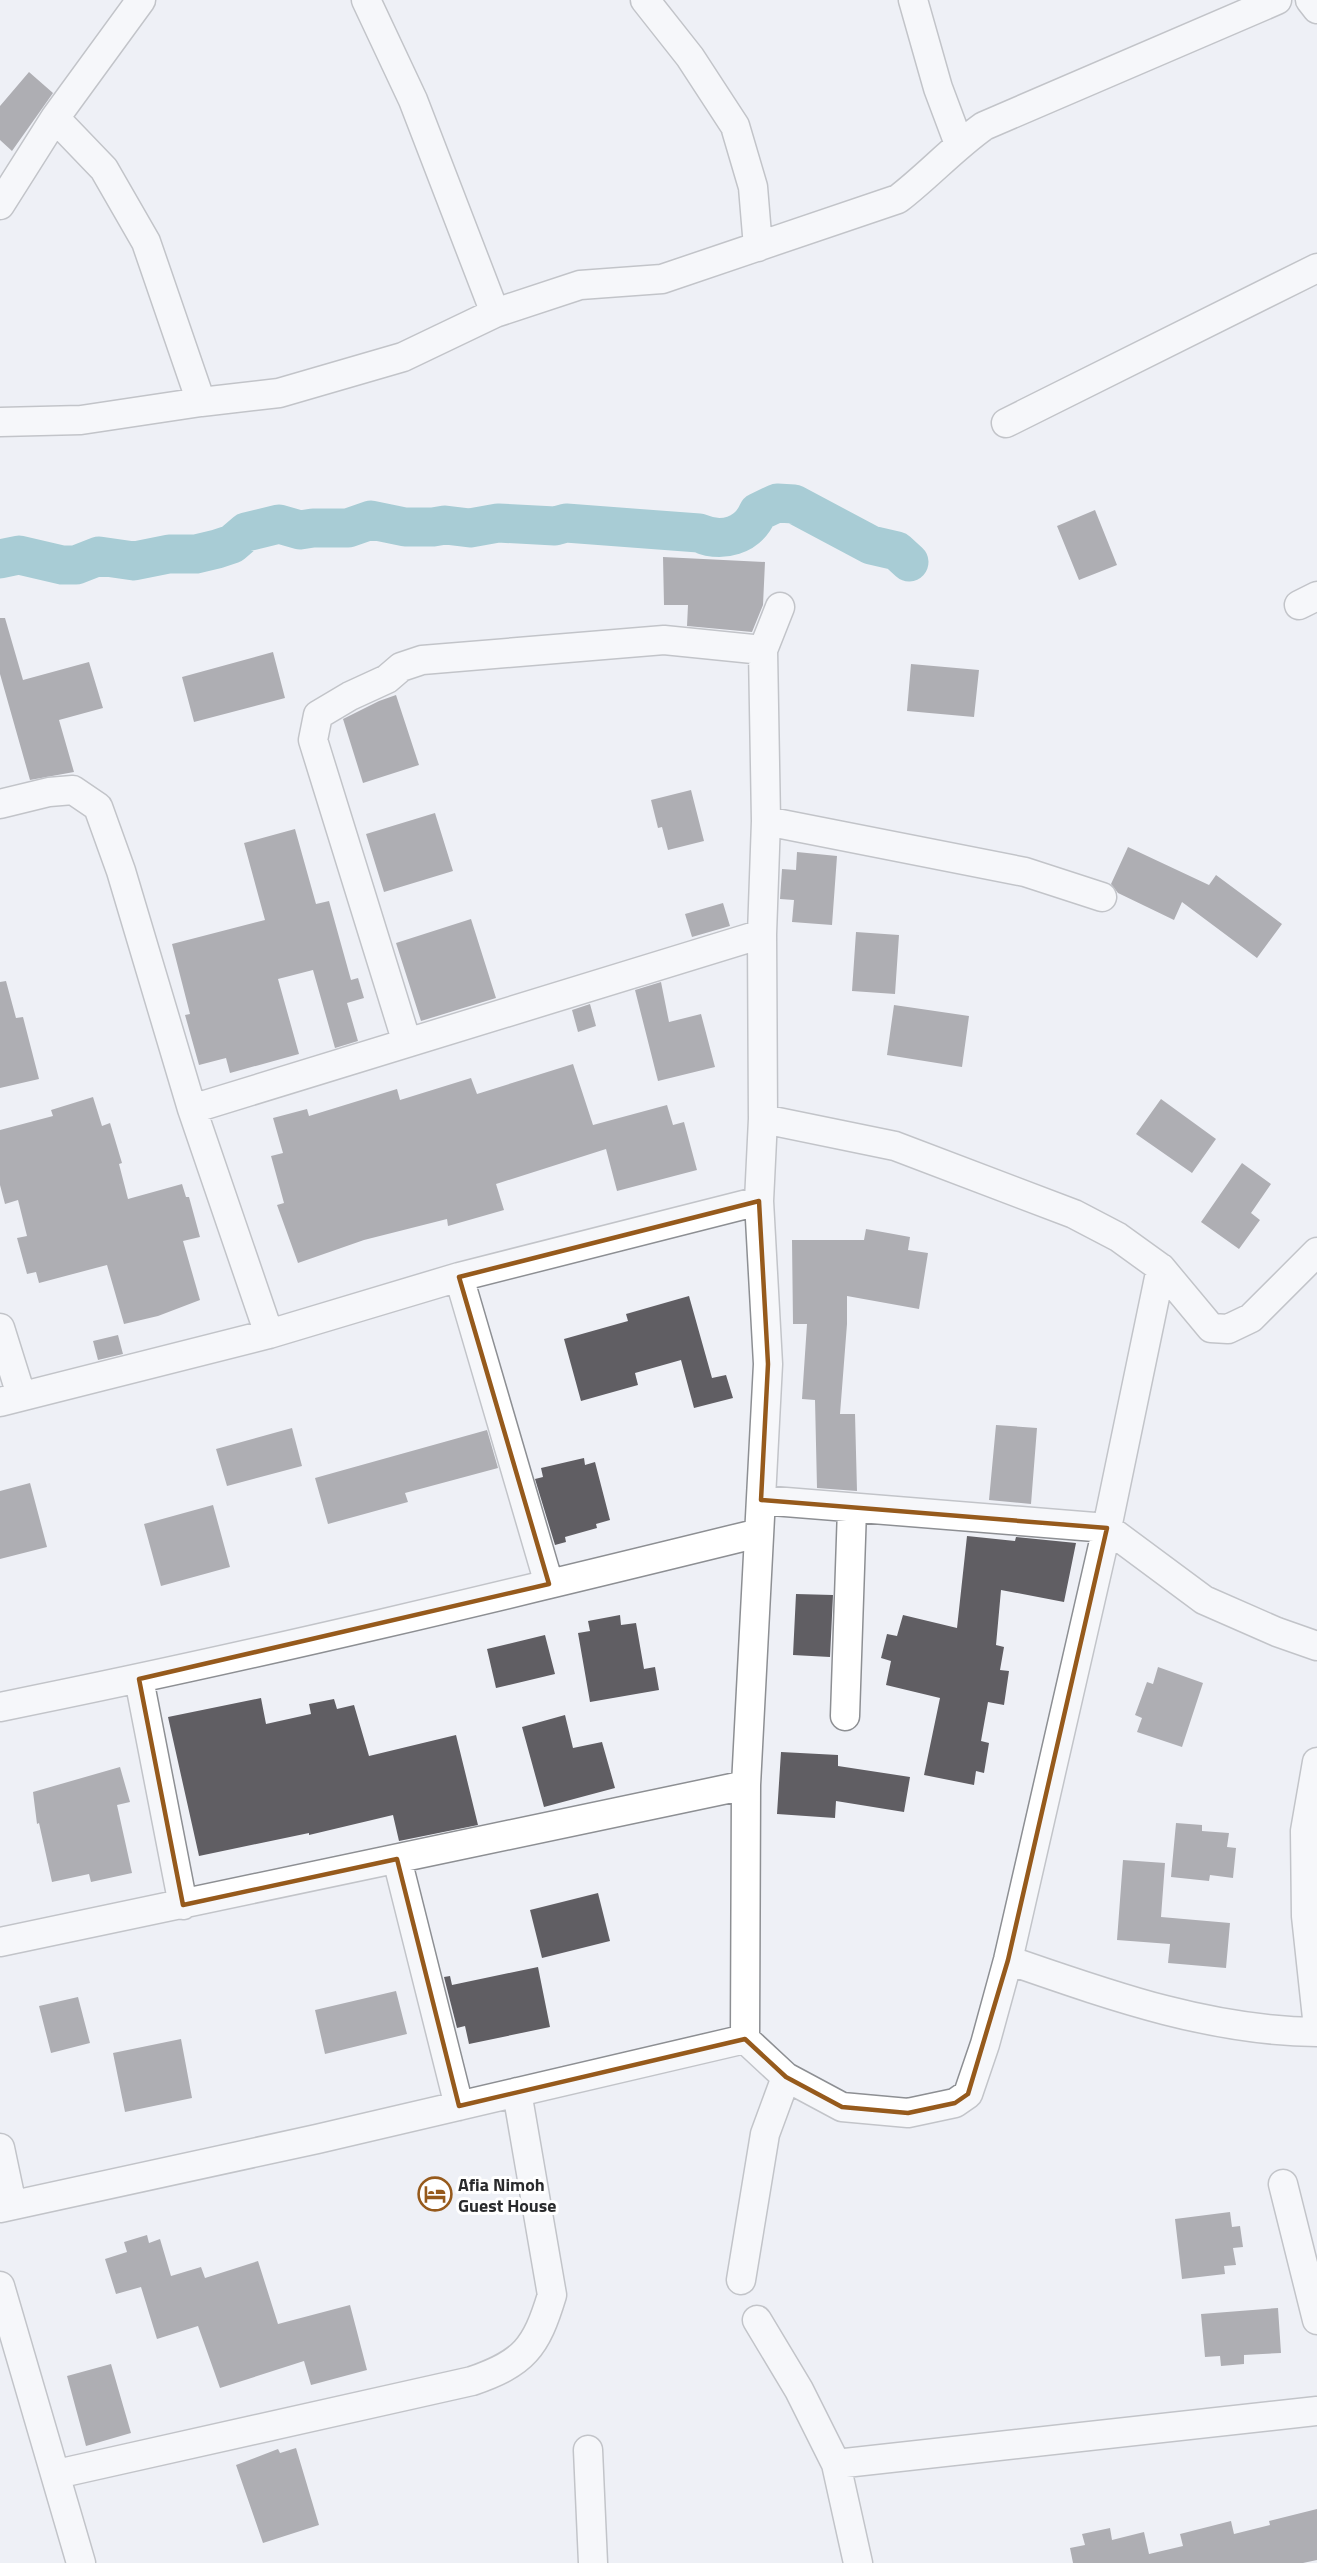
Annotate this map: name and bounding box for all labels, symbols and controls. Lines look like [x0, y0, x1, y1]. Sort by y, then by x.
place label: Afia Nimoh Guest House [458, 2171, 556, 2219]
hotel icon: Afia Nimoh Guest House [417, 2176, 453, 2212]

